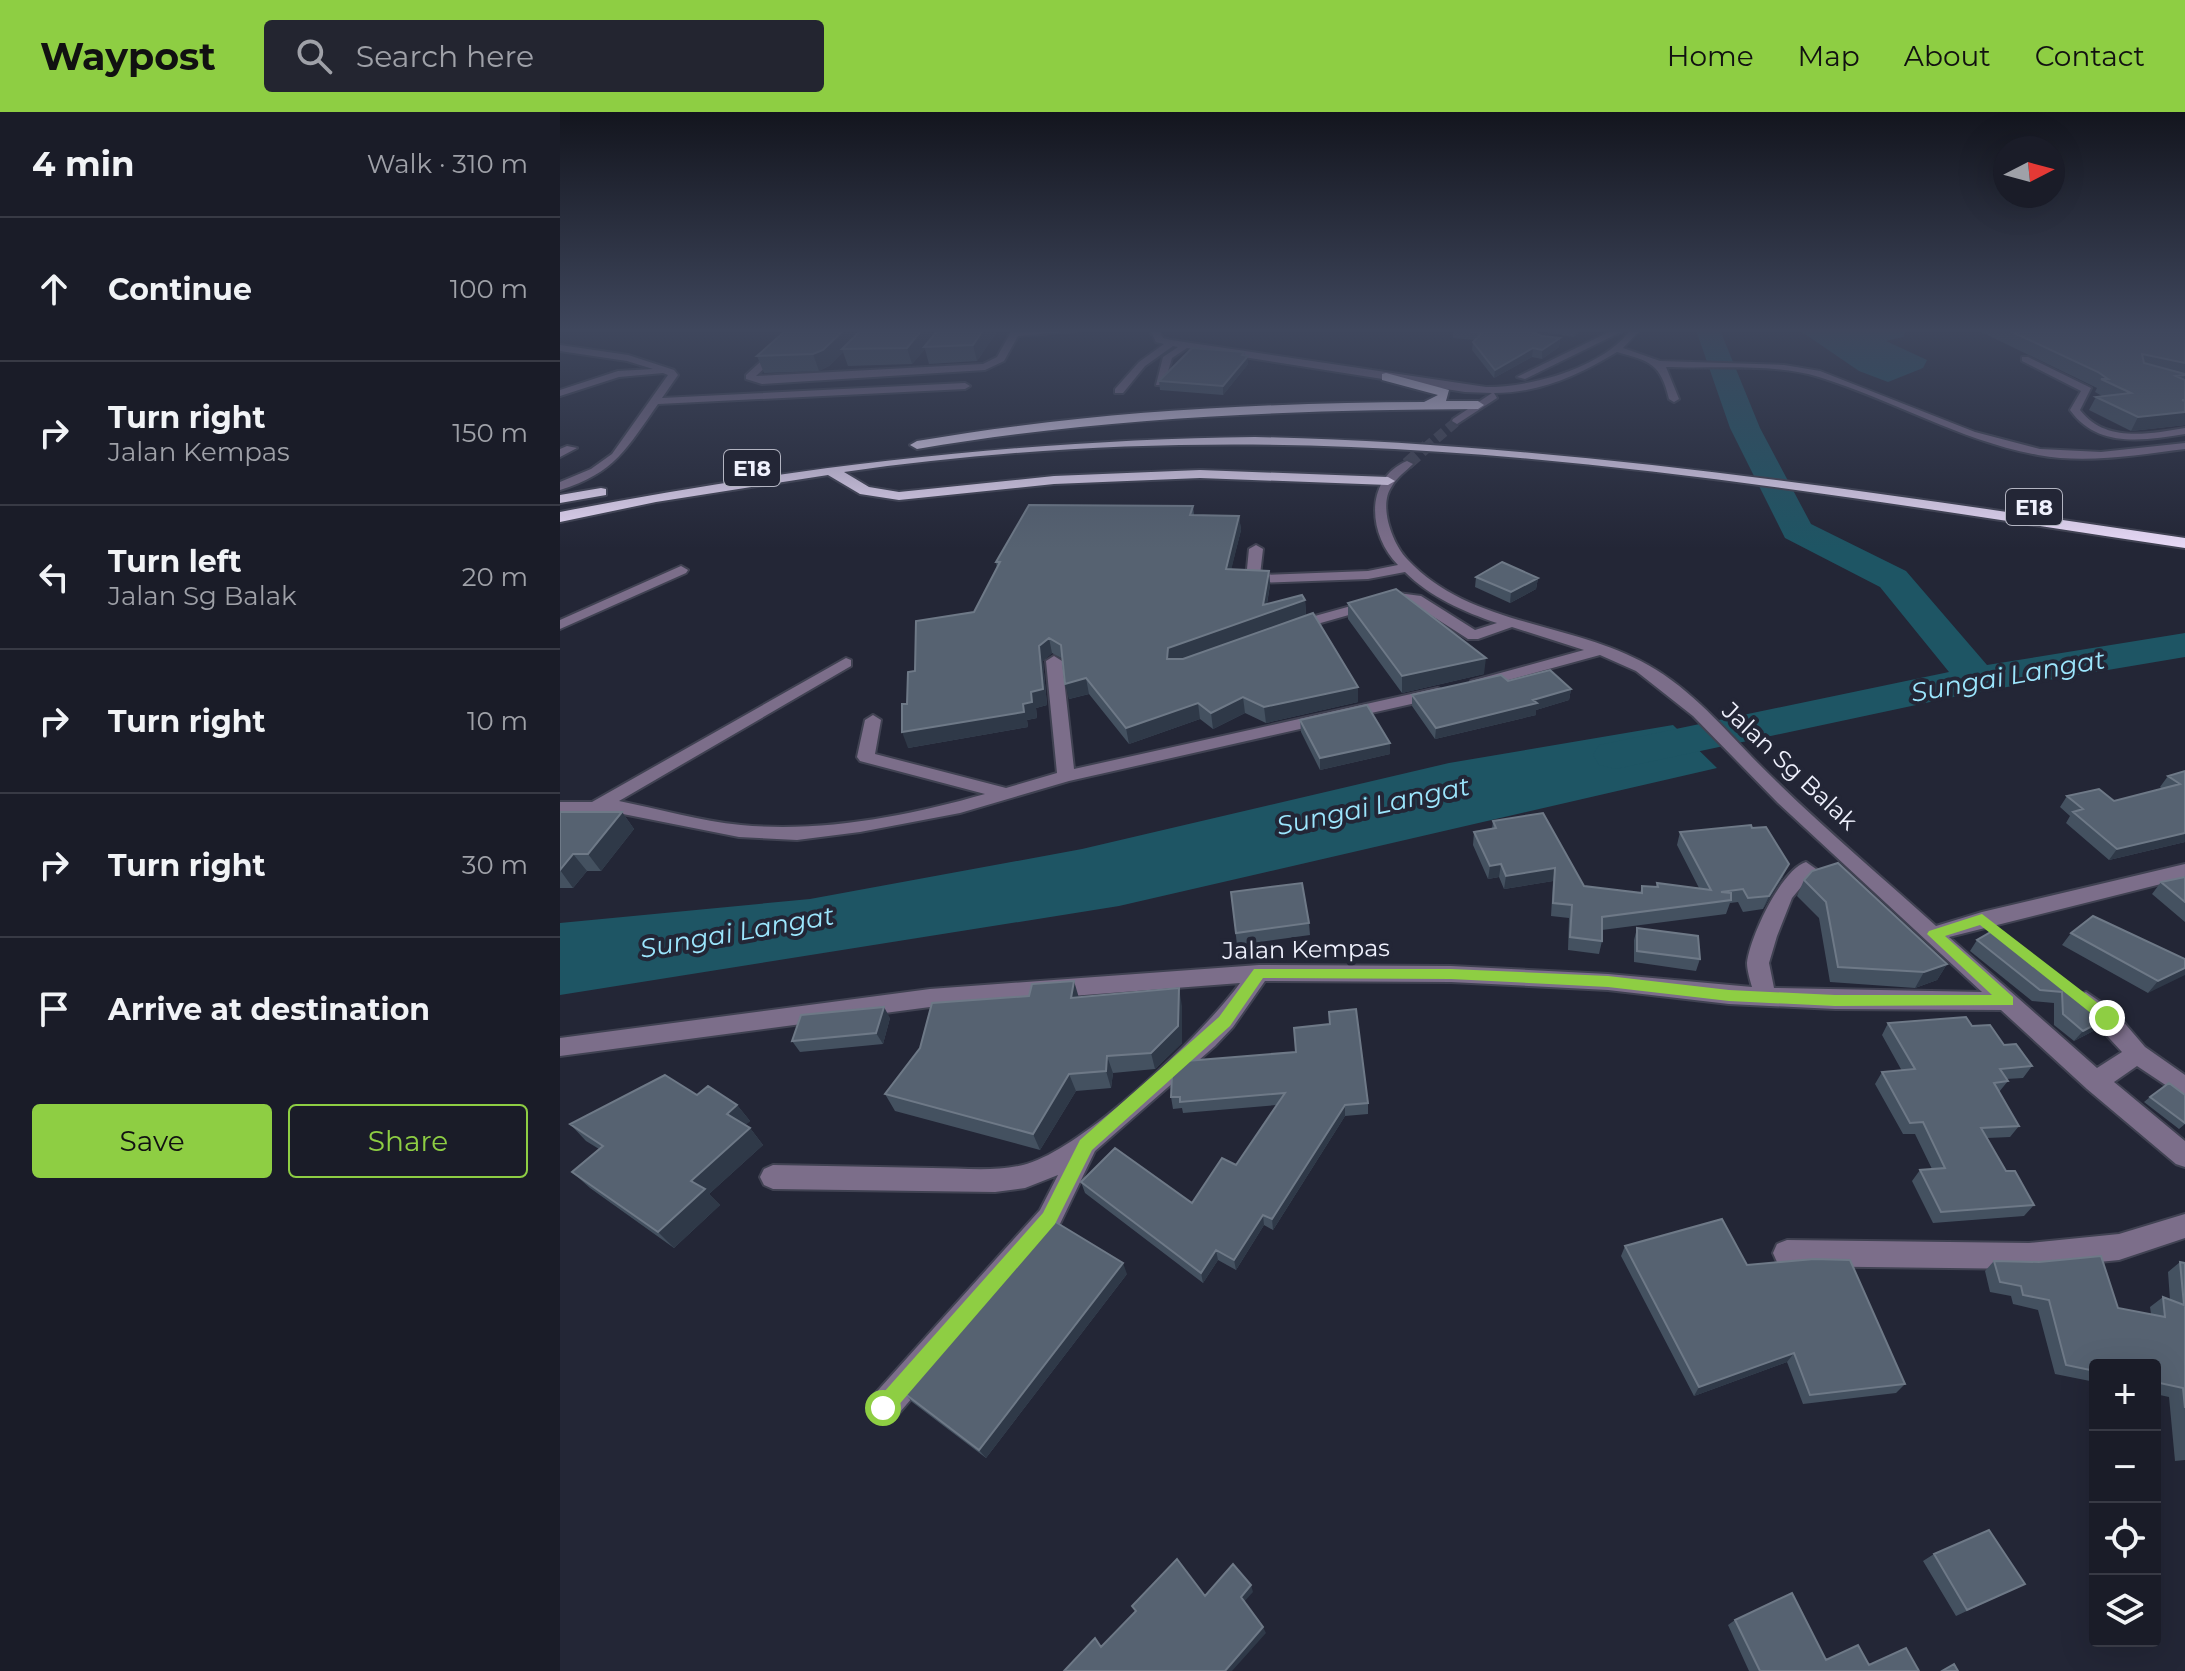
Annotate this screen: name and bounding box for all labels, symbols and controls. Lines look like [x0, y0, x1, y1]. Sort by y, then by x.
search box [264, 20, 824, 92]
text: Waypost [40, 33, 216, 80]
icon: search [292, 34, 336, 78]
text: Search here [356, 38, 534, 75]
text: Home [1667, 39, 1754, 73]
text: Map [1798, 39, 1860, 73]
text: About [1904, 39, 1991, 73]
text: Contact [2035, 39, 2145, 73]
north arrow [1993, 136, 2065, 208]
text: 4 min [32, 143, 134, 185]
text: Walk · 310 m [367, 148, 528, 180]
icon: ahead [32, 267, 76, 311]
text: Continue [108, 271, 252, 308]
text: 100 m [450, 273, 528, 305]
text: Turn right [108, 399, 265, 436]
icon: right [32, 411, 76, 455]
text: 150 m [452, 417, 528, 449]
text: Jalan Kempas [108, 436, 290, 468]
road number: E18 [724, 450, 780, 486]
road number: E18 [2006, 489, 2062, 525]
text: Turn left [108, 543, 241, 580]
icon: left [32, 555, 76, 599]
text: 20 m [462, 561, 528, 593]
text: Jalan Sg Balak [108, 580, 297, 612]
water label: Sungai Langat [1908, 643, 2108, 709]
street label: Jalan Sg Balak [1716, 695, 1864, 836]
icon: right [32, 699, 76, 743]
text: Turn right [108, 703, 265, 740]
text: 10 m [467, 705, 528, 737]
water label: Sungai Langat [1274, 770, 1473, 842]
icon: right [32, 843, 76, 887]
text: Turn right [108, 847, 265, 884]
text: 30 m [462, 849, 528, 881]
water label: Sungai Langat [637, 899, 837, 965]
street label: Jalan Kempas [1221, 933, 1390, 965]
icon: arrive [32, 987, 76, 1031]
text: Arrive at destination [108, 991, 430, 1028]
route end [2089, 1000, 2125, 1036]
button: Save [32, 1104, 272, 1178]
button: Share [288, 1104, 528, 1178]
map controls [2089, 1359, 2161, 1647]
button: + [2089, 1359, 2161, 1431]
route start [865, 1390, 901, 1426]
button: − [2089, 1431, 2161, 1503]
button: locate [2089, 1503, 2161, 1575]
button: layers [2089, 1575, 2161, 1647]

